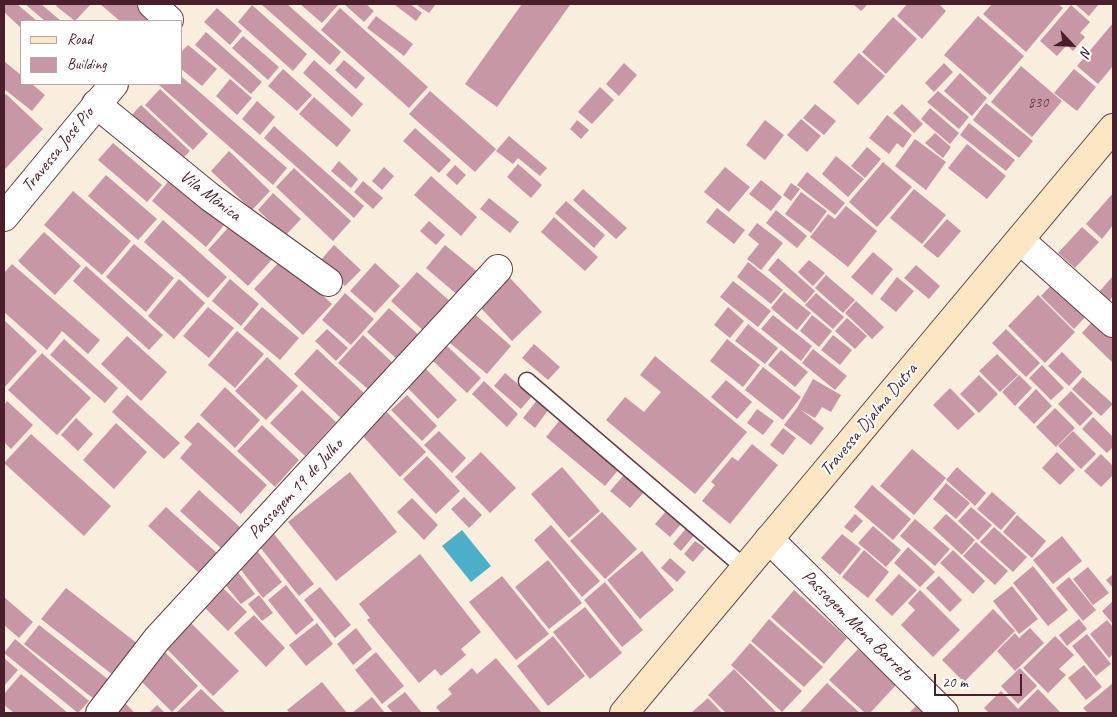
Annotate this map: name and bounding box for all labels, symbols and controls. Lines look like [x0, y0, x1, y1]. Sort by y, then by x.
legend [20, 20, 182, 85]
north arrow [1047, 20, 1097, 70]
text: Road [67, 30, 92, 49]
text: N [1077, 44, 1096, 59]
text: Building [67, 55, 106, 74]
house number: 830 [1028, 94, 1048, 112]
street label: Travessa José Pio [17, 103, 99, 197]
street label: Vila Mônica [175, 166, 245, 226]
street label: Travessa Djalma Dutra [816, 359, 922, 481]
street label: Passagem 19 de Julho [244, 434, 348, 544]
street label: Passagem Mena Barreto [797, 566, 917, 686]
scale bar [937, 664, 1024, 696]
text: 20 m [942, 673, 968, 692]

